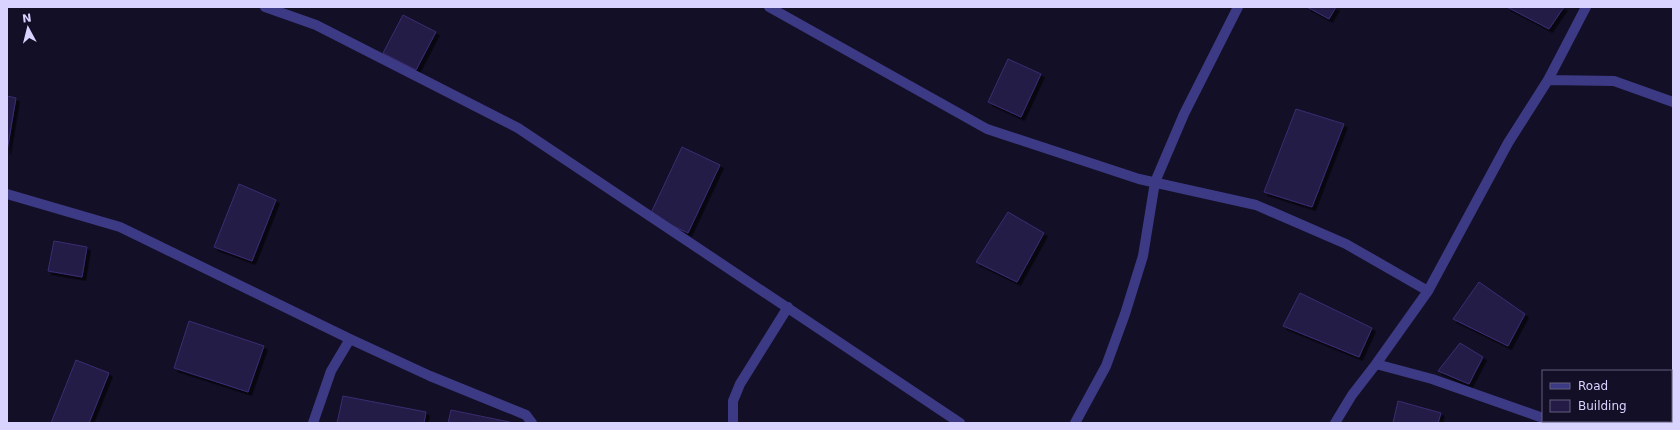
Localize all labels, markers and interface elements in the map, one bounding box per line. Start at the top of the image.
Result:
north arrow [8,8,48,48]
text: N [21,12,32,26]
legend [1542,370,1672,422]
text: Road [1578,379,1608,393]
text: Building [1578,399,1627,413]

